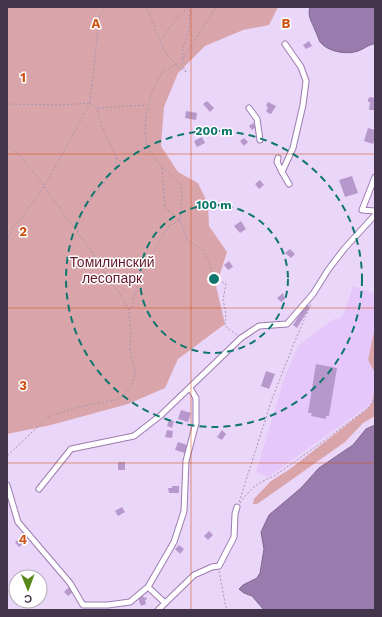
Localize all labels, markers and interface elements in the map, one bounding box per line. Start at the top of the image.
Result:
text: A [92,16,101,31]
text: B [282,16,291,31]
text: 1 [20,70,26,85]
text: 200 m [195,124,233,138]
text: 100 m [196,198,232,212]
text: 2 [19,224,27,239]
park label: Томилинский лесопарк [69,254,155,286]
centre of rings [207,272,221,286]
text: 3 [19,378,27,393]
text: 4 [19,532,28,547]
north arrow [8,569,48,609]
text: С [24,592,32,605]

